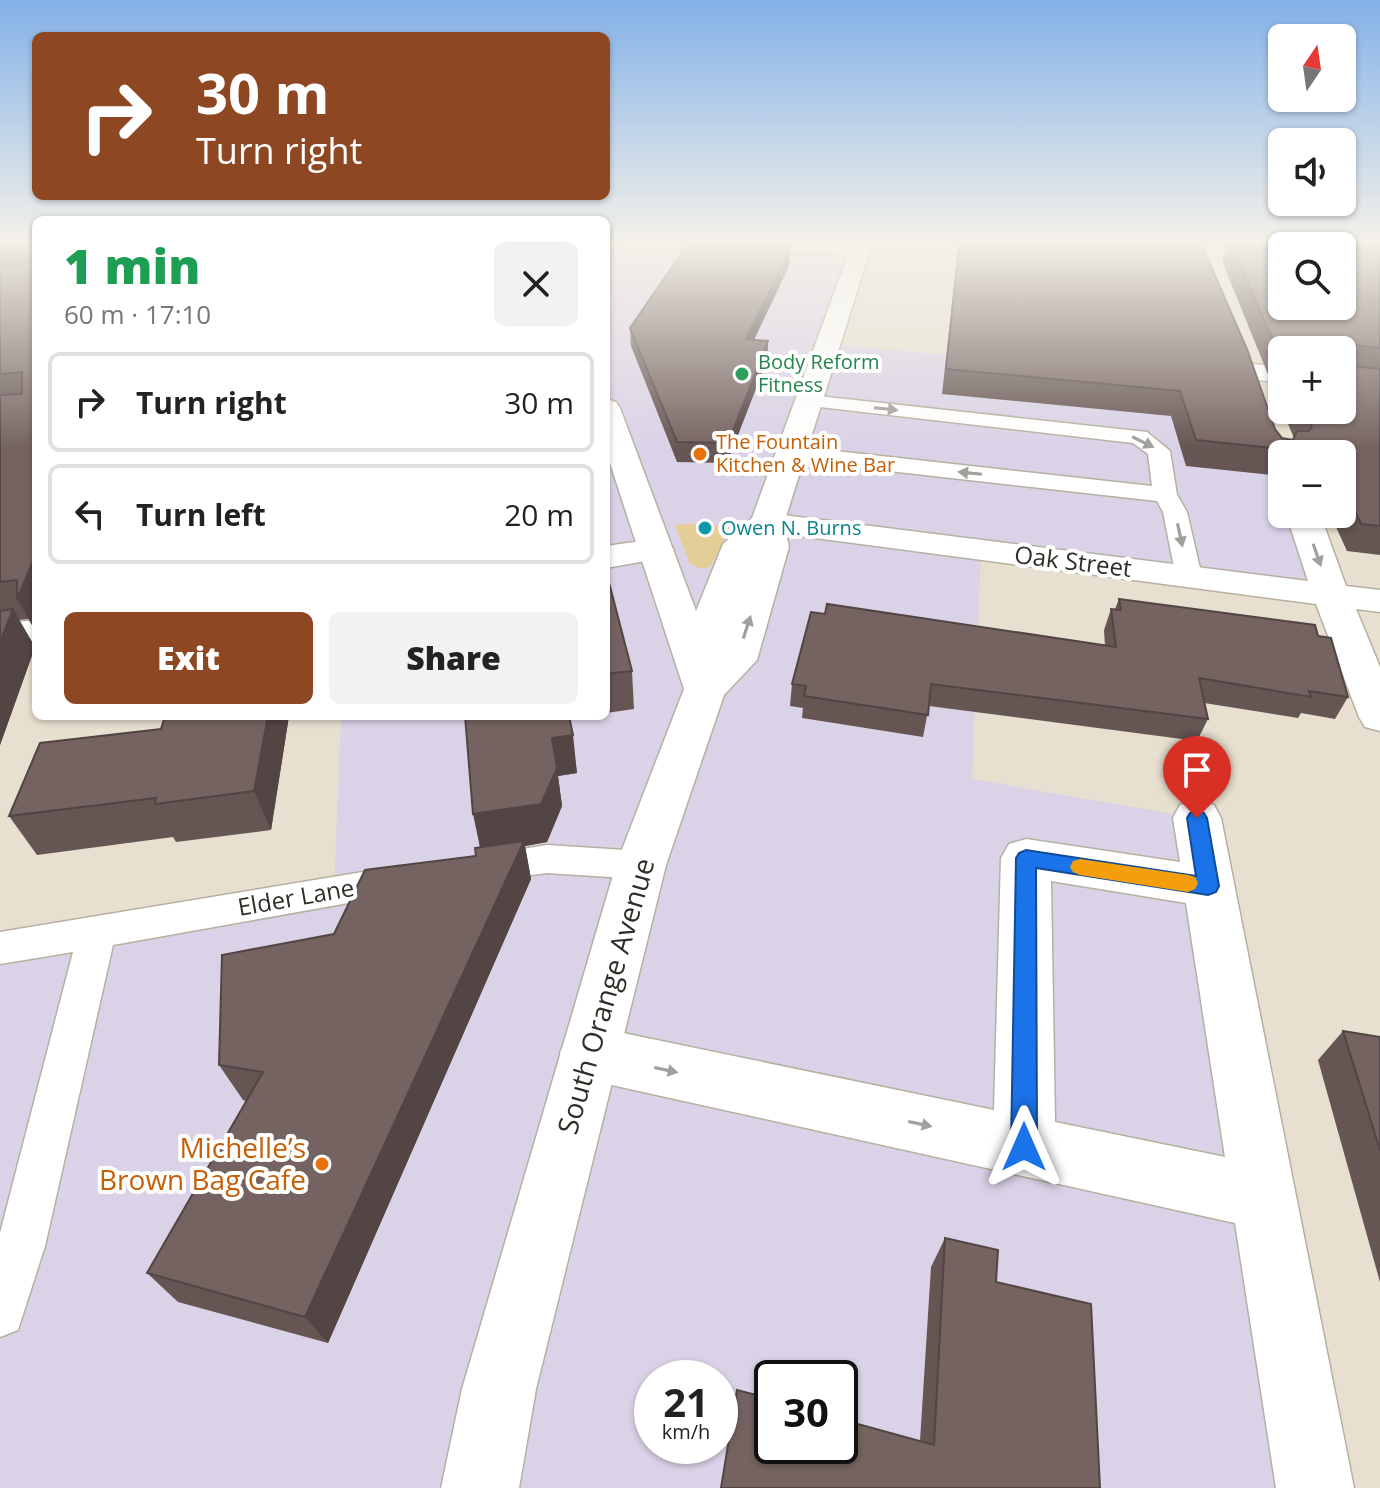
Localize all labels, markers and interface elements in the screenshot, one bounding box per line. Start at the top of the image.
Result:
north arrow [1268,24,1356,112]
map controls [1268,24,1356,528]
text: 30 m [196,54,330,130]
icon: right [64,64,168,168]
text: Turn right [196,126,362,175]
button: sound [1268,128,1356,216]
button: search [1268,232,1356,320]
text: 1 min [64,233,200,298]
button: close [494,242,578,326]
text: 60 m · 17:10 [64,296,211,332]
button: + [1268,336,1356,424]
place label: Body Reform Fitness [758,348,879,398]
marker: Body Reform Fitness [733,365,751,383]
icon: right [68,380,112,424]
text: Turn right [136,382,287,423]
text: 30 m [504,382,574,423]
one-way arrow [874,403,899,416]
place label: The Fountain Kitchen & Wine Bar [716,428,895,478]
one-way arrow [1132,435,1155,449]
button: − [1268,440,1356,528]
marker: The Fountain Kitchen & Wine Bar [691,445,709,463]
one-way arrow [957,467,982,480]
icon: left [68,492,112,536]
text: Turn left [136,494,266,535]
text: 20 m [504,494,574,535]
place label: Owen N. Burns [721,514,861,541]
marker: Owen N. Burns [696,519,714,537]
one-way arrow [1174,523,1187,548]
street label: Oak Street [1013,537,1134,584]
one-way arrow [1311,543,1324,567]
button: Exit [64,612,313,704]
button: Share [329,612,578,704]
one-way arrow [741,614,754,638]
pin [1163,736,1231,818]
icon: arrive [1175,748,1219,792]
street label: South Orange Avenue [547,853,663,1138]
street label: Elder Lane [235,870,357,923]
one-way arrow [653,1064,678,1077]
position arrow [982,1105,1066,1189]
one-way arrow [907,1119,932,1131]
place label: Michelle’s Brown Bag Cafe [99,1128,306,1198]
marker: Michelle’s Brown Bag Cafe [313,1155,331,1173]
speed limit sign: 30 [754,1360,858,1464]
text: 21 [663,1374,709,1429]
text: km/h [662,1418,710,1445]

